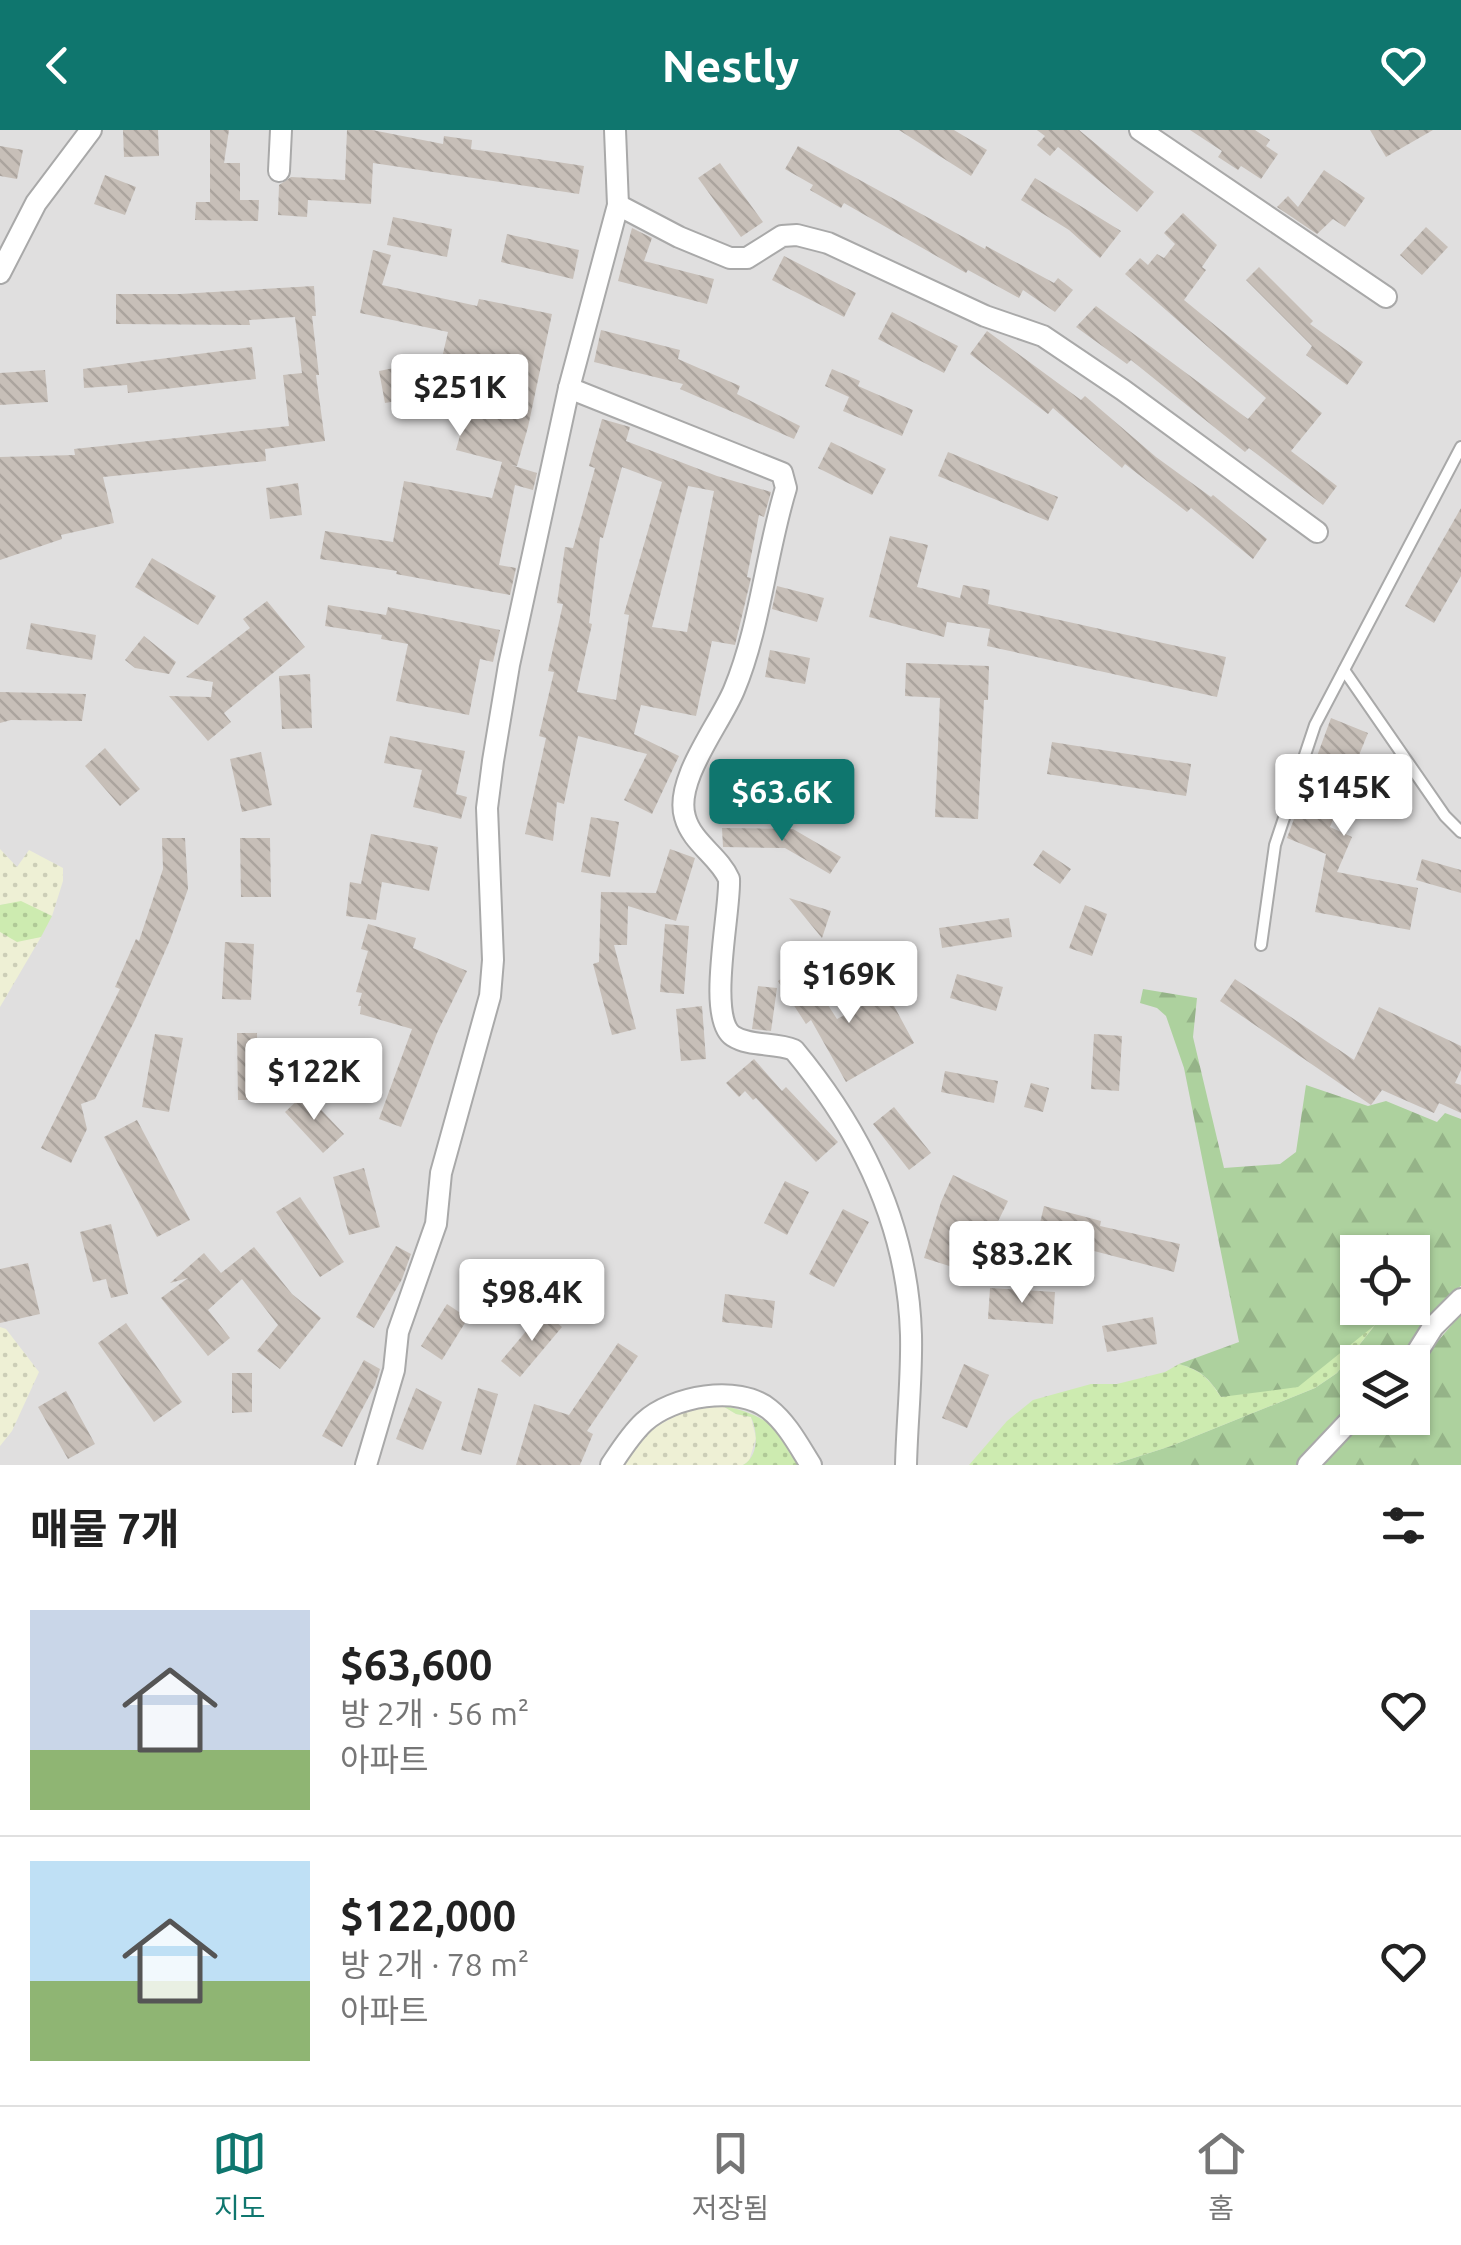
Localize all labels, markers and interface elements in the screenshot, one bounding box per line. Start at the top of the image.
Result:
icon: back [30,38,85,93]
icon: heart [1376,38,1431,93]
text: Nestly [662,40,799,91]
pin: $251K [390,354,530,439]
text: $251K [413,368,507,404]
pin: $145K [1274,754,1414,839]
pin: $63.6K [701,759,863,844]
text: $145K [1297,768,1391,804]
text: $63.6K [731,773,833,809]
pin: $169K [779,941,919,1026]
text: $169K [802,955,896,991]
pin: $122K [244,1038,384,1123]
text: $122K [267,1052,361,1088]
pin: $83.2K [941,1221,1103,1306]
text: $83.2K [971,1235,1073,1271]
map controls [1340,1235,1430,1435]
button: locate [1340,1235,1430,1325]
pin: $98.4K [451,1259,613,1344]
text: $98.4K [481,1273,583,1309]
button: layers [1340,1345,1430,1435]
icon: filters [1376,1498,1431,1553]
text: 매물 7개 [30,1505,180,1552]
text: $63,600 [340,1641,492,1688]
icon: home [110,1650,230,1770]
icon: heart [1376,1683,1431,1738]
text: 방 2개 · 56 m² [340,1695,529,1731]
text: 아파트 [340,1741,428,1777]
text: $122,000 [340,1892,516,1939]
icon: home [110,1901,230,2021]
icon: heart [1376,1934,1431,1989]
text: 방 2개 · 78 m² [340,1946,529,1982]
text: 아파트 [340,1992,428,2028]
tab: 지도 [212,2126,267,2226]
tab: 저장됨 [692,2126,769,2226]
tab: 홈 [1194,2126,1249,2226]

